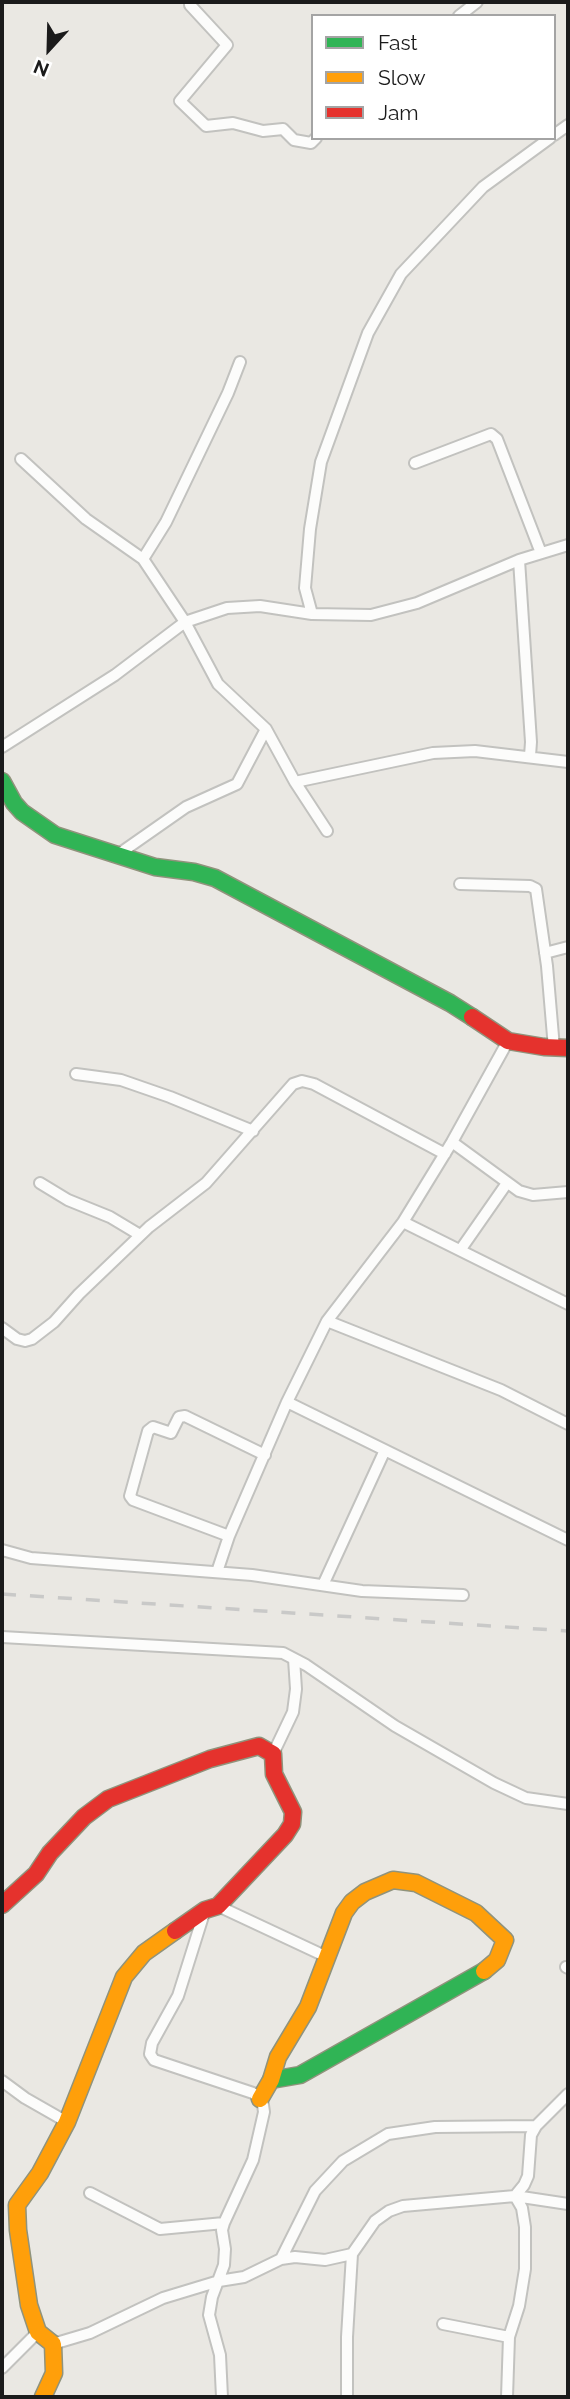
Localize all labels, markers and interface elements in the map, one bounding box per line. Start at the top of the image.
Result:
north arrow [14,14,84,84]
legend [311,14,556,140]
text: Fast [378,30,418,55]
text: N [30,56,52,81]
text: Slow [378,65,426,90]
text: Jam [378,100,419,125]

